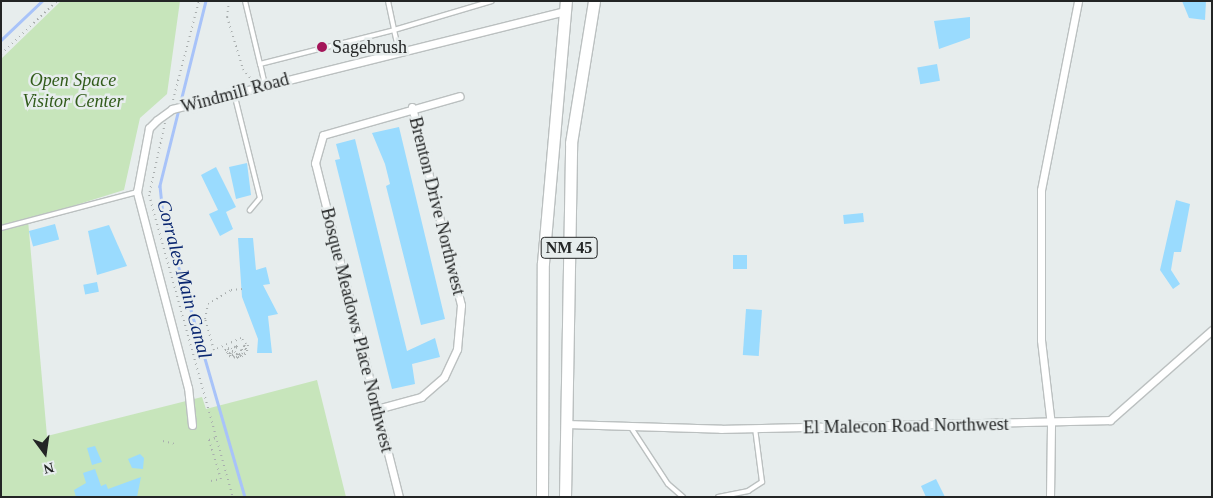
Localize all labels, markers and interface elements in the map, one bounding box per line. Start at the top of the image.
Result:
place label: Sagebrush [332,36,407,58]
marker: Sagebrush [316,41,328,53]
street label: Windmill Road [179,68,291,118]
park label: Open Space Visitor Center [22,70,124,112]
street label: Brenton Drive Northwest [404,115,470,297]
water label: Corrales Main Canal [152,197,216,361]
street label: Bosque Meadows Place Northwest [316,205,398,455]
road number: NM 45 [540,234,598,262]
street label: El Malecon Road Northwest [803,413,1009,439]
north arrow [20,428,70,478]
text: N [42,460,55,477]

